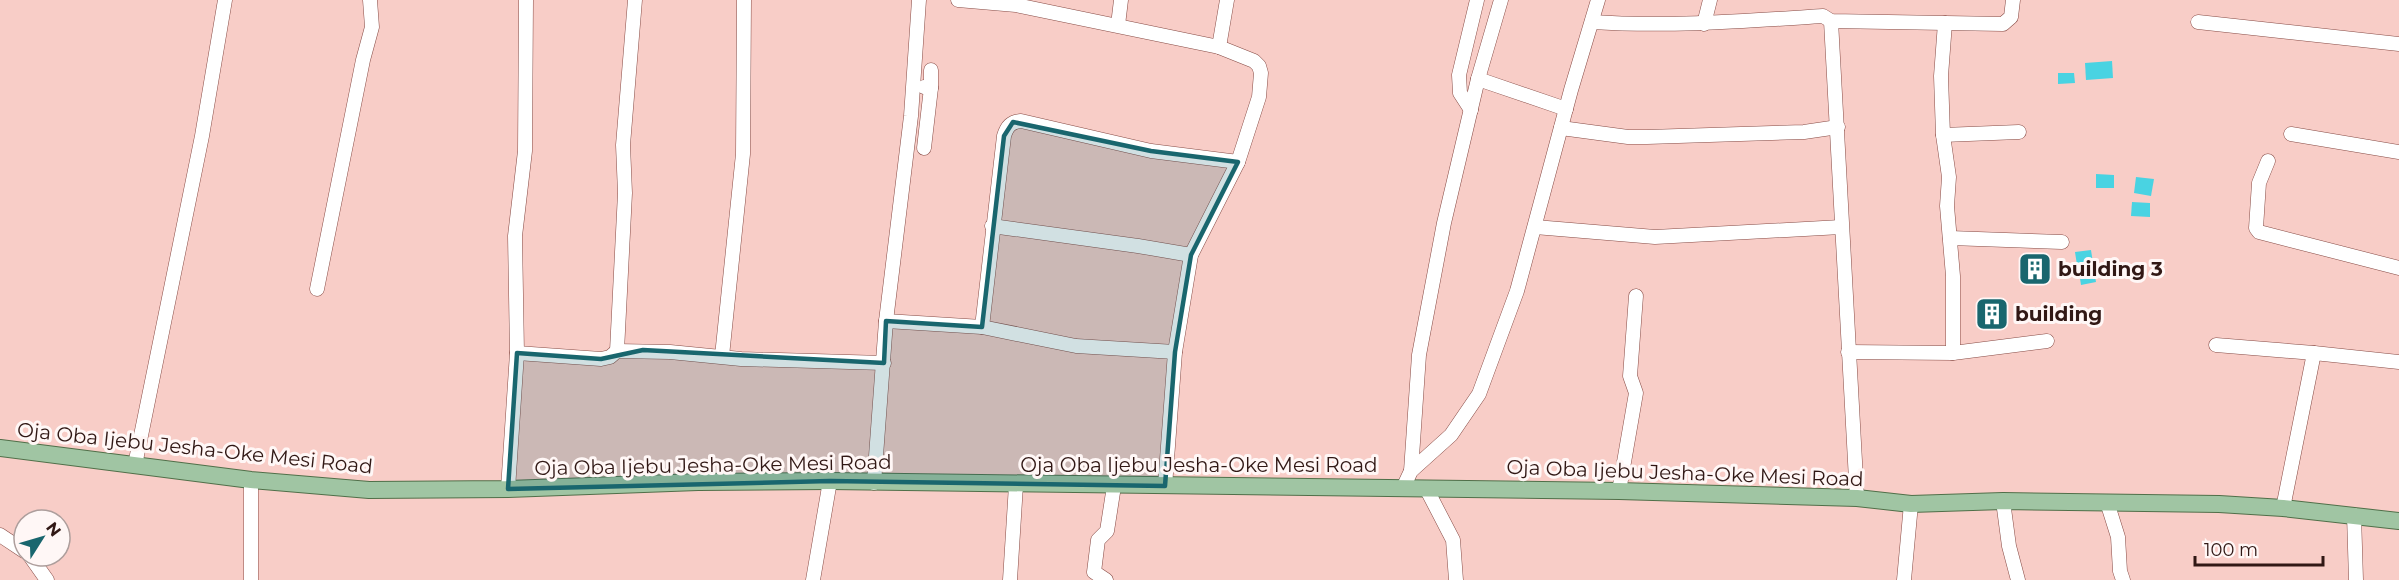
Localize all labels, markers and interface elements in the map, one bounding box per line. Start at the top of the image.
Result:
building icon: building 3 [2017,251,2053,287]
place label: building 3 [2058,257,2163,281]
building icon: building [1974,296,2010,332]
place label: building [2015,302,2102,326]
street label: Oja Oba Ijebu Jesha-Oke Mesi Road [16,417,374,479]
street label: Oja Oba Ijebu Jesha-Oke Mesi Road [534,450,892,480]
street label: Oja Oba Ijebu Jesha-Oke Mesi Road [1020,453,1378,477]
street label: Oja Oba Ijebu Jesha-Oke Mesi Road [1506,455,1864,491]
north arrow [12,508,72,568]
text: N [42,518,65,540]
scale bar [2195,529,2322,567]
text: 100 m [2204,539,2258,561]

